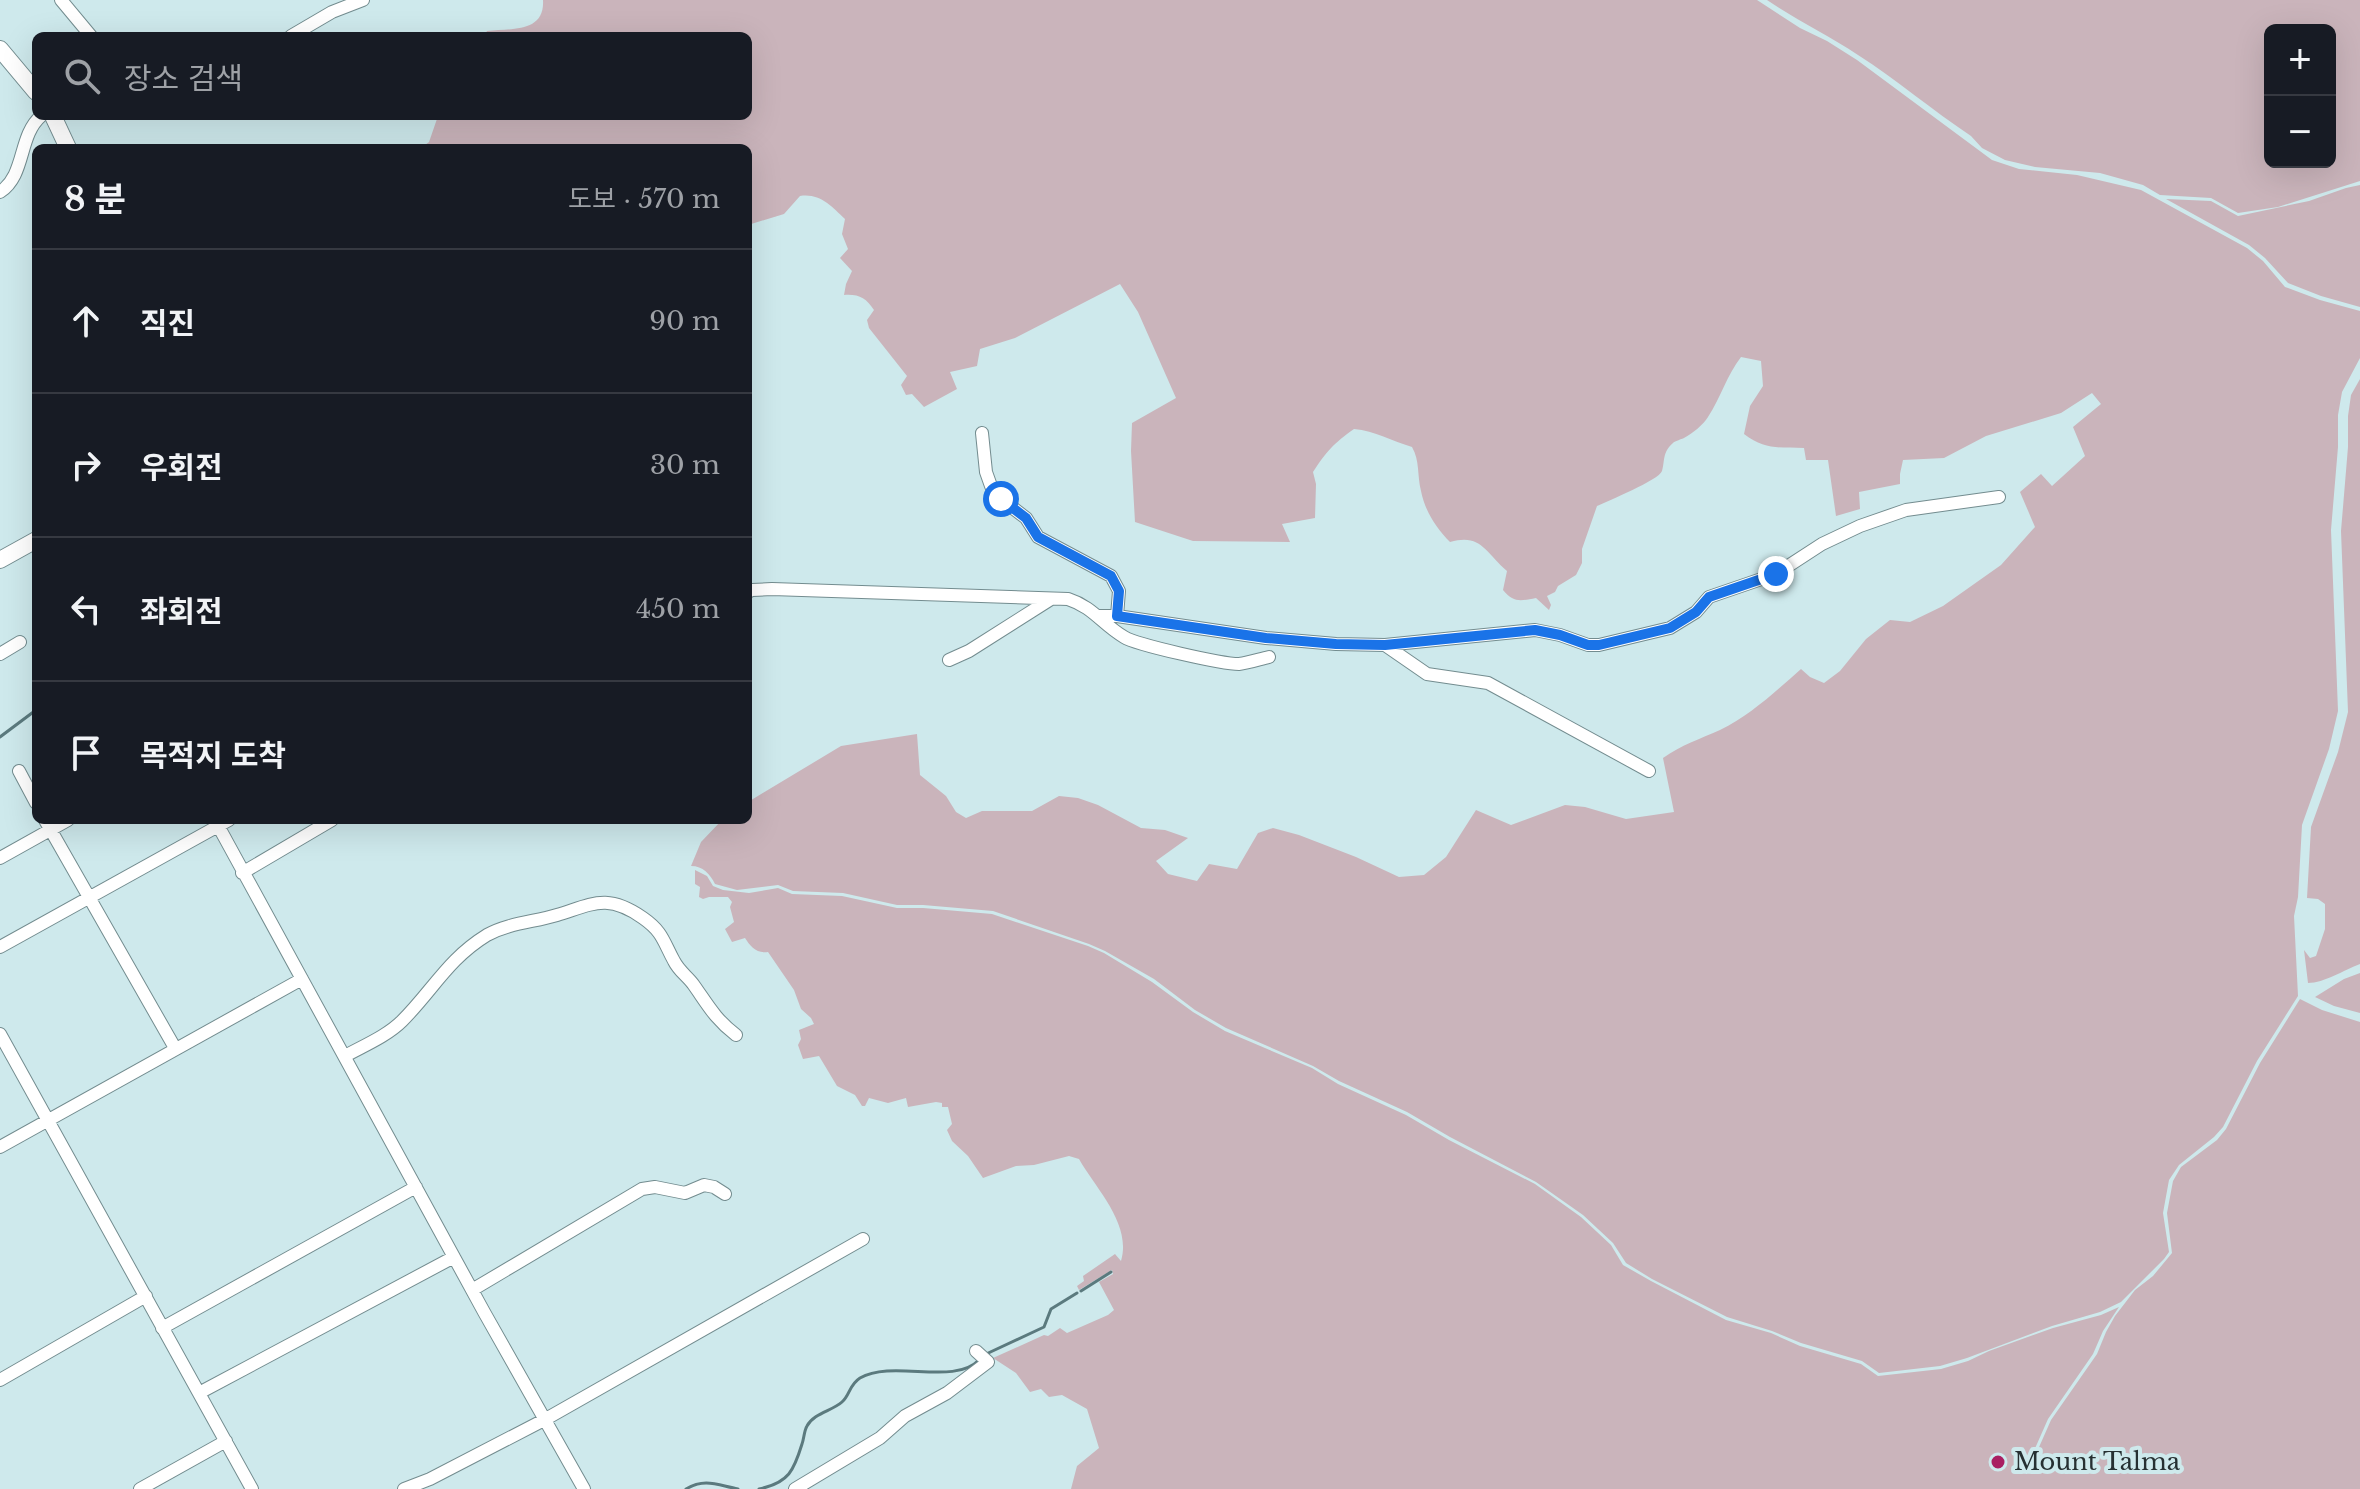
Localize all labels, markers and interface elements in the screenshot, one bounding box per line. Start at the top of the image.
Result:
map controls [2264,24,2336,168]
button: + [2264,24,2336,96]
search box [32,32,752,120]
icon: search [60,54,104,98]
text: 장소 검색 [124,60,243,97]
button: − [2264,96,2336,168]
text: 8 분 [64,178,126,220]
text: 도보 · 570 m [568,183,720,215]
icon: ahead [64,299,108,343]
text: 직진 [140,305,195,342]
text: 90 m [649,305,720,337]
icon: right [64,443,108,487]
text: 우회전 [140,449,223,486]
text: 30 m [650,449,720,481]
route start [983,481,1019,517]
route end [1758,556,1794,592]
icon: left [64,587,108,631]
text: 좌회전 [140,593,223,630]
text: 450 m [636,593,720,625]
icon: arrive [64,731,108,775]
text: 목적지 도착 [140,737,286,774]
place label: Mount Talma [2014,1447,2181,1476]
marker: Mount Talma [1989,1453,2007,1471]

